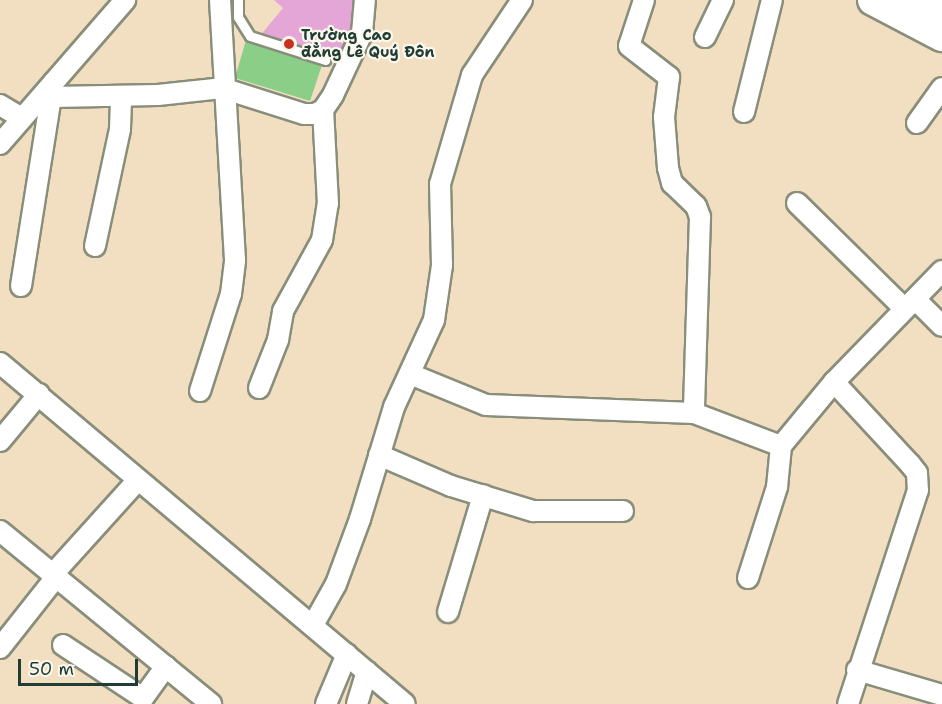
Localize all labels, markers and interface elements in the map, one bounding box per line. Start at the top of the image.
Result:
place label: Trường Cao đẳng Lê Quý Đôn [301,26,434,61]
marker: Trường Cao đẳng Lê Quý Đôn [282,37,296,51]
scale bar [21,647,141,685]
text: 50 m [29,657,74,681]

